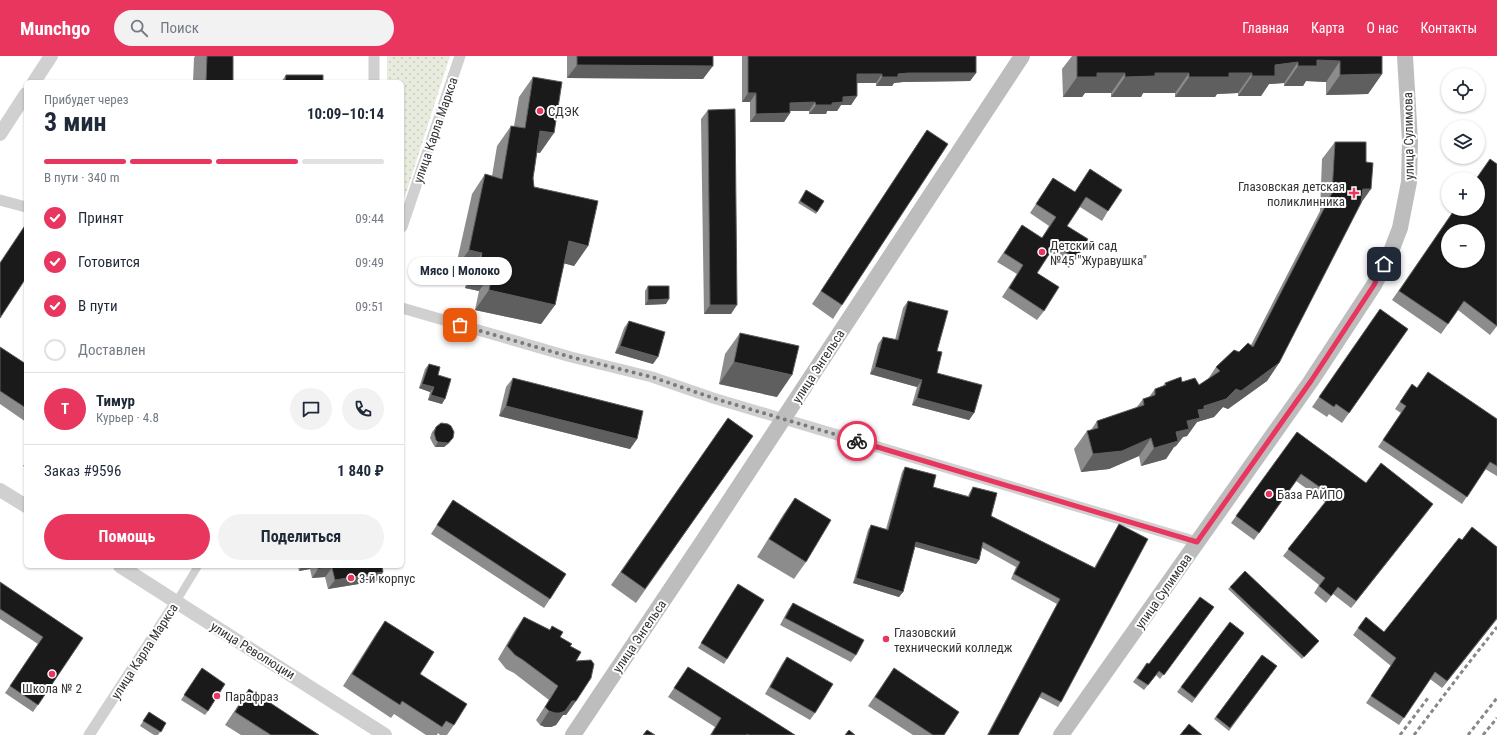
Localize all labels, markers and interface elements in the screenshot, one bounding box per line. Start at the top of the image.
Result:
search box [114,10,394,46]
text: Munchgo [20,17,90,40]
icon: search [128,17,150,39]
text: Поиск [160,19,199,37]
text: Главная [1242,20,1289,36]
text: Карта [1311,20,1344,36]
text: О нас [1366,20,1398,36]
text: Контакты [1420,20,1477,36]
map controls [1441,68,1485,268]
button: locate [1441,68,1485,112]
street label: улица Карла Маркса [410,75,461,185]
text: Прибудет через [44,92,129,107]
street label: улица Сулимова [1400,92,1417,180]
place label: СДЭК [548,104,580,119]
text: 10:09–10:14 [307,105,384,123]
marker: СДЭК [535,106,545,116]
text: 3 мин [44,107,106,137]
button: layers [1441,120,1485,164]
text: В пути · 340 m [44,170,119,185]
button: + [1441,172,1485,216]
place label: Глазовская детская поликлинника [1238,179,1345,209]
marker: Глазовская детская поликлинника [1348,187,1360,199]
icon: check [44,207,66,229]
text: Принят [78,209,124,227]
text: 09:44 [355,211,384,226]
button: − [1441,224,1485,268]
place label: Детский сад №45 "Журавушка" [1050,238,1147,268]
marker: Детский сад №45 "Журавушка" [1037,247,1047,257]
pin [1367,247,1401,281]
icon: check [44,251,66,273]
text: Готовится [78,253,140,271]
icon: home [1373,253,1395,275]
text: 09:49 [355,255,384,270]
callout: Мясо | Молоко [408,257,512,285]
text: Мясо | Молоко [420,263,500,278]
icon: check [44,295,66,317]
text: В пути [78,297,118,315]
text: 09:51 [355,299,384,314]
pin [443,308,477,342]
icon: bag [449,314,471,336]
street label: улица Энгельса [789,327,848,406]
text: Доставлен [78,341,146,359]
button: chat [290,388,332,430]
button: phone [342,388,384,430]
text: Тимур [96,392,135,410]
text: Т [61,400,69,418]
text: Курьер · 4.8 [96,410,159,425]
courier [837,421,877,461]
icon: bike [846,430,868,452]
text: Заказ #9596 [44,462,121,480]
text: 1 840 ₽ [337,462,384,480]
place label: База РАЙПО [1277,487,1343,502]
marker: База РАЙПО [1264,489,1274,499]
button: Помощь [44,514,210,560]
button: Поделиться [218,514,384,560]
street label: улица Сулимова [1132,551,1195,632]
place label: 3-й корпус [359,571,415,586]
marker: 3-й корпус [346,573,356,583]
street label: улица Энгельса [610,597,669,676]
street label: улица Карла Маркса [108,601,181,702]
street label: улица Революции [208,618,298,682]
place label: Глазовский технический колледж [894,625,1013,655]
marker: Глазовский технический колледж [881,634,891,644]
marker: Школа № 2 [47,669,57,679]
place label: Школа № 2 [22,681,82,696]
place label: Парафраз [225,689,279,704]
marker: Парафраз [212,691,222,701]

